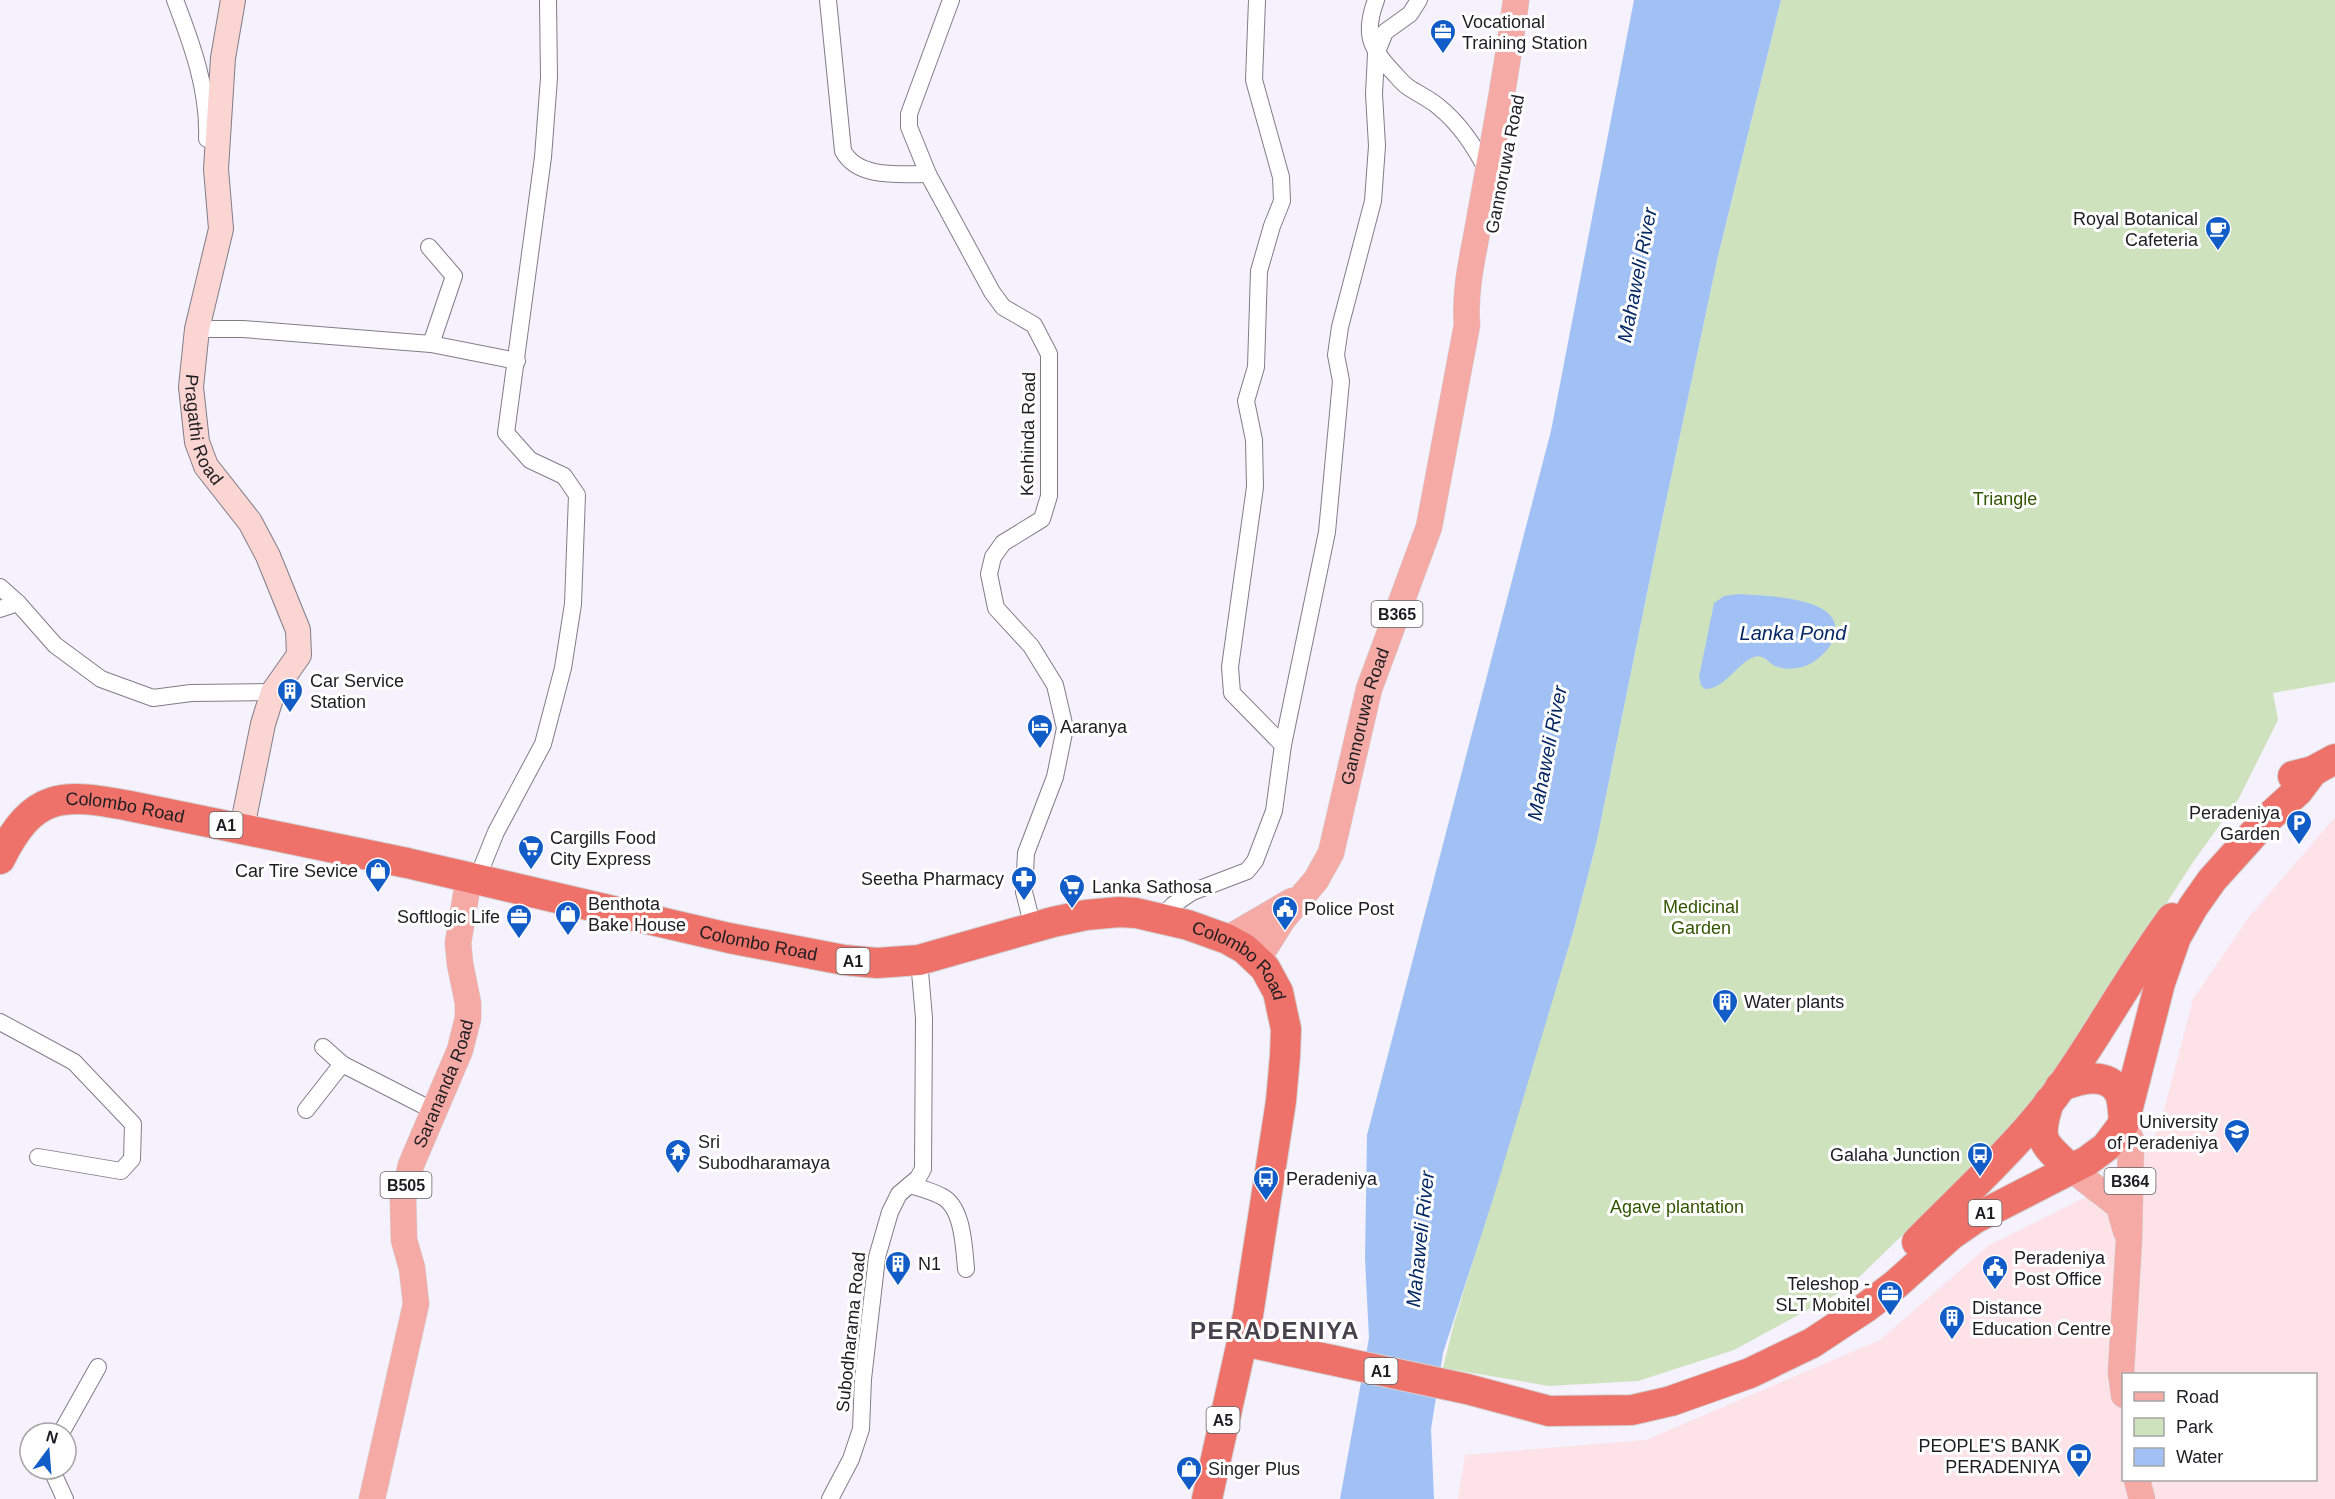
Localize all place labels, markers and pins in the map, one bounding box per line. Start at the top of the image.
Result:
place label: Vocational Training Station [1462,12,1587,53]
office icon: Vocational Training Station [1428,17,1458,55]
place label: Royal Botanical Cafeteria [2073,209,2199,250]
cafe icon: Royal Botanical Cafeteria [2203,214,2233,252]
place label: Car Service Station [310,671,404,712]
building icon: Car Service Station [275,676,305,714]
hotel icon: Aaranya [1025,712,1055,750]
place label: Aaranya [1060,717,1128,737]
place label: Peradeniya Garden [2189,803,2281,844]
parking icon: Peradeniya Garden [2284,808,2314,846]
place label: Cargills Food City Express [550,828,656,869]
supermarket icon: Cargills Food City Express [516,833,546,871]
shop icon: Car Tire Sevice [363,856,393,894]
place label: Car Tire Sevice [235,861,358,881]
pharmacy icon: Seetha Pharmacy [1009,864,1039,902]
place label: Seetha Pharmacy [861,869,1004,889]
supermarket icon: Lanka Sathosa [1057,872,1087,910]
place label: Lanka Sathosa [1092,877,1213,897]
place label: Benthota Bake House [588,894,686,935]
public building icon: Police Post [1270,894,1300,932]
shop icon: Benthota Bake House [553,899,583,937]
place label: Police Post [1304,899,1394,919]
office icon: Softlogic Life [504,902,534,940]
place label: Softlogic Life [397,907,500,927]
building icon: Water plants [1710,987,1740,1025]
place label: Water plants [1744,992,1844,1012]
place label: University of Peradeniya [2107,1112,2219,1153]
school or university icon: University of Peradeniya [2222,1117,2252,1155]
place label: Sri Subodharamaya [698,1132,831,1173]
temple icon: Sri Subodharamaya [663,1137,693,1175]
bus stop icon: Galaha Junction [1965,1140,1995,1178]
place label: Galaha Junction [1830,1145,1960,1165]
bus stop icon: Peradeniya [1251,1164,1281,1202]
place label: Peradeniya [1286,1169,1378,1189]
place label: Peradeniya Post Office [2014,1248,2106,1289]
building icon: N1 [883,1249,913,1287]
public building icon: Peradeniya Post Office [1980,1253,2010,1291]
place label: N1 [918,1254,941,1274]
place label: Teleshop - SLT Mobitel [1776,1274,1870,1315]
office icon: Teleshop - SLT Mobitel [1875,1279,1905,1317]
place label: Distance Education Centre [1972,1298,2111,1339]
building icon: Distance Education Centre [1937,1303,1967,1341]
place label: PEOPLE'S BANK PERADENIYA [1919,1436,2060,1477]
bank icon: PEOPLE'S BANK PERADENIYA [2064,1441,2094,1479]
shop icon: Singer Plus [1174,1454,1204,1492]
place label: Singer Plus [1208,1459,1300,1479]

